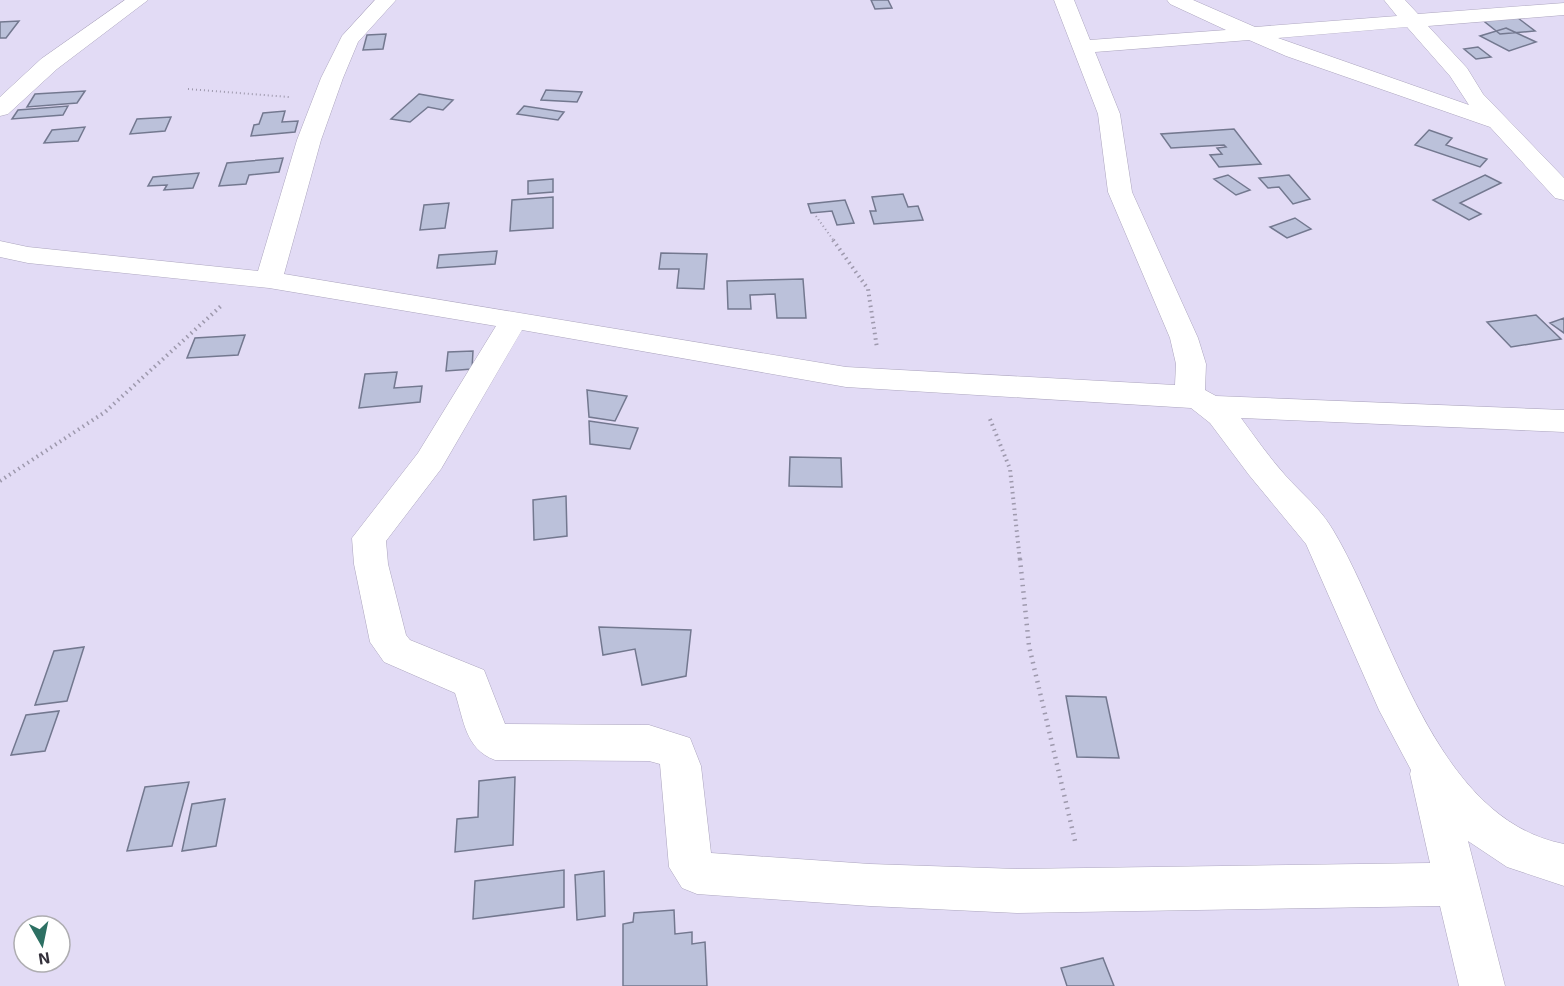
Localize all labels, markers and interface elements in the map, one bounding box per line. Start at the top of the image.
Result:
north arrow [12,914,72,974]
text: N [37,949,52,970]

